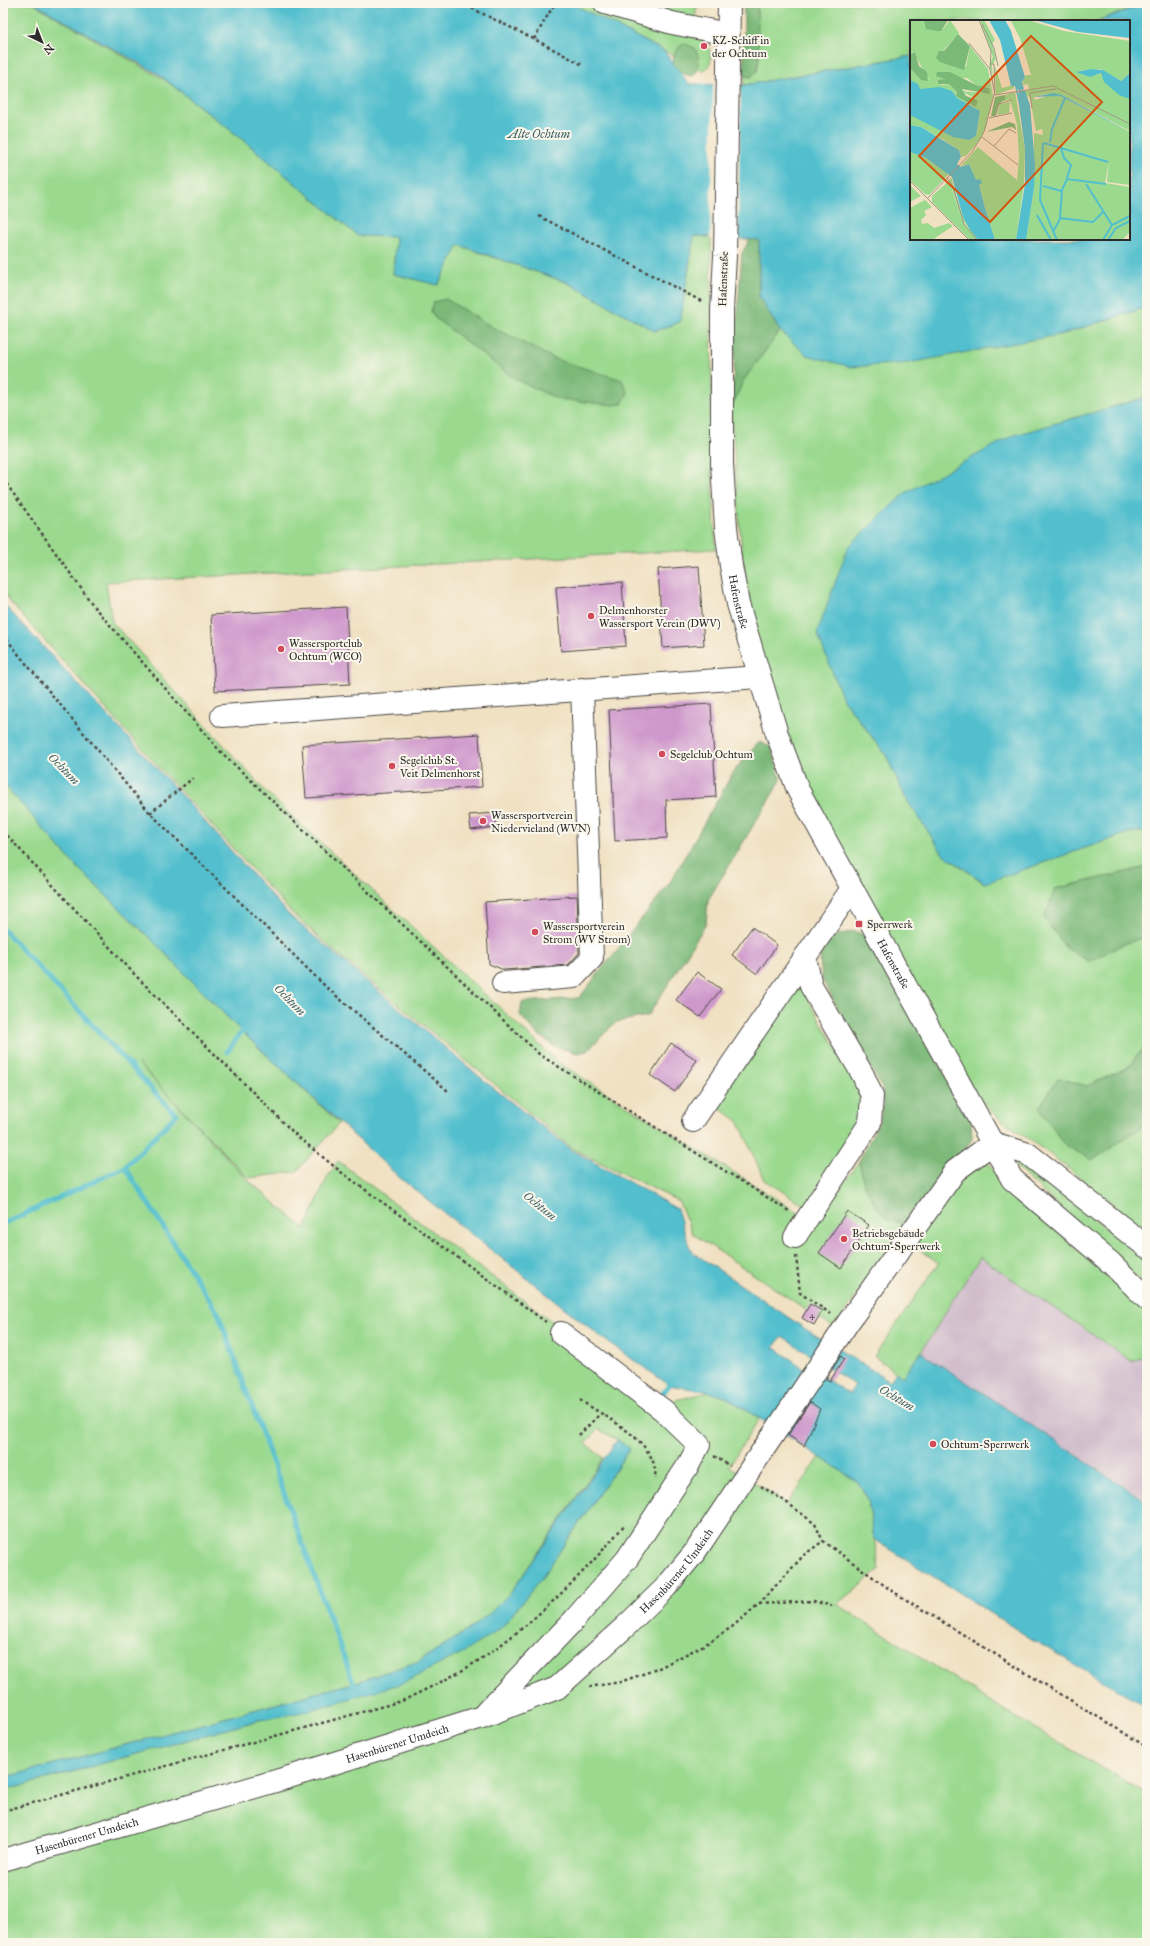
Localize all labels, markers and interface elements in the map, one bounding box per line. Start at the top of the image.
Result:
inset map [910,20,1130,240]
north arrow [22,22,62,62]
place label: KZ-Schiff in der Ochtum [712,34,769,60]
text: N [40,41,56,57]
marker: KZ-Schiff in der Ochtum [699,41,709,51]
water label: Alte Ochtum [506,127,571,141]
street label: Hafenstraße [716,251,731,307]
street label: Hafenstraße [726,574,751,631]
place label: Delmenhorster Wassersport Verein (DWV) [599,604,721,630]
marker: Delmenhorster Wassersport Verein (DWV) [586,611,596,621]
place label: Wassersportclub Ochtum (WCO) [289,637,362,663]
marker: Wassersportclub Ochtum (WCO) [276,644,286,654]
place label: Segelclub Ochtum [670,748,754,761]
marker: Segelclub Ochtum [657,749,667,759]
water label: Ochtum [46,750,83,788]
place label: Segelclub St. Veit Delmenhorst [399,754,480,780]
marker: Segelclub St. Veit Delmenhorst [387,761,397,771]
place label: Wassersportverein Niedervieland (WVN) [491,809,590,835]
marker: Wassersportverein Niedervieland (WVN) [478,816,488,826]
place label: Sperrwerk [867,918,913,931]
marker: Sperrwerk [854,919,864,929]
place label: Wassersportverein Strom (WV Strom) [543,920,630,946]
marker: Wassersportverein Strom (WV Strom) [530,927,540,937]
street label: Hafenstraße [874,937,912,992]
water label: Ochtum [272,981,309,1019]
water label: Ochtum [521,1189,560,1224]
place label: Betriebsgebäude Ochtum-Sperrwerk [852,1227,941,1253]
marker: Betriebsgebäude Ochtum-Sperrwerk [839,1234,849,1244]
house number: 4 [809,1309,815,1320]
water label: Ochtum [877,1382,917,1414]
place label: Ochtum-Sperrwerk [941,1438,1030,1451]
marker: Ochtum-Sperrwerk [928,1439,938,1449]
street label: Hasenbürener Umdeich [637,1526,716,1616]
street label: Hasenbürener Umdeich [344,1722,450,1766]
street label: Hasenbürener Umdeich [33,1815,140,1857]

